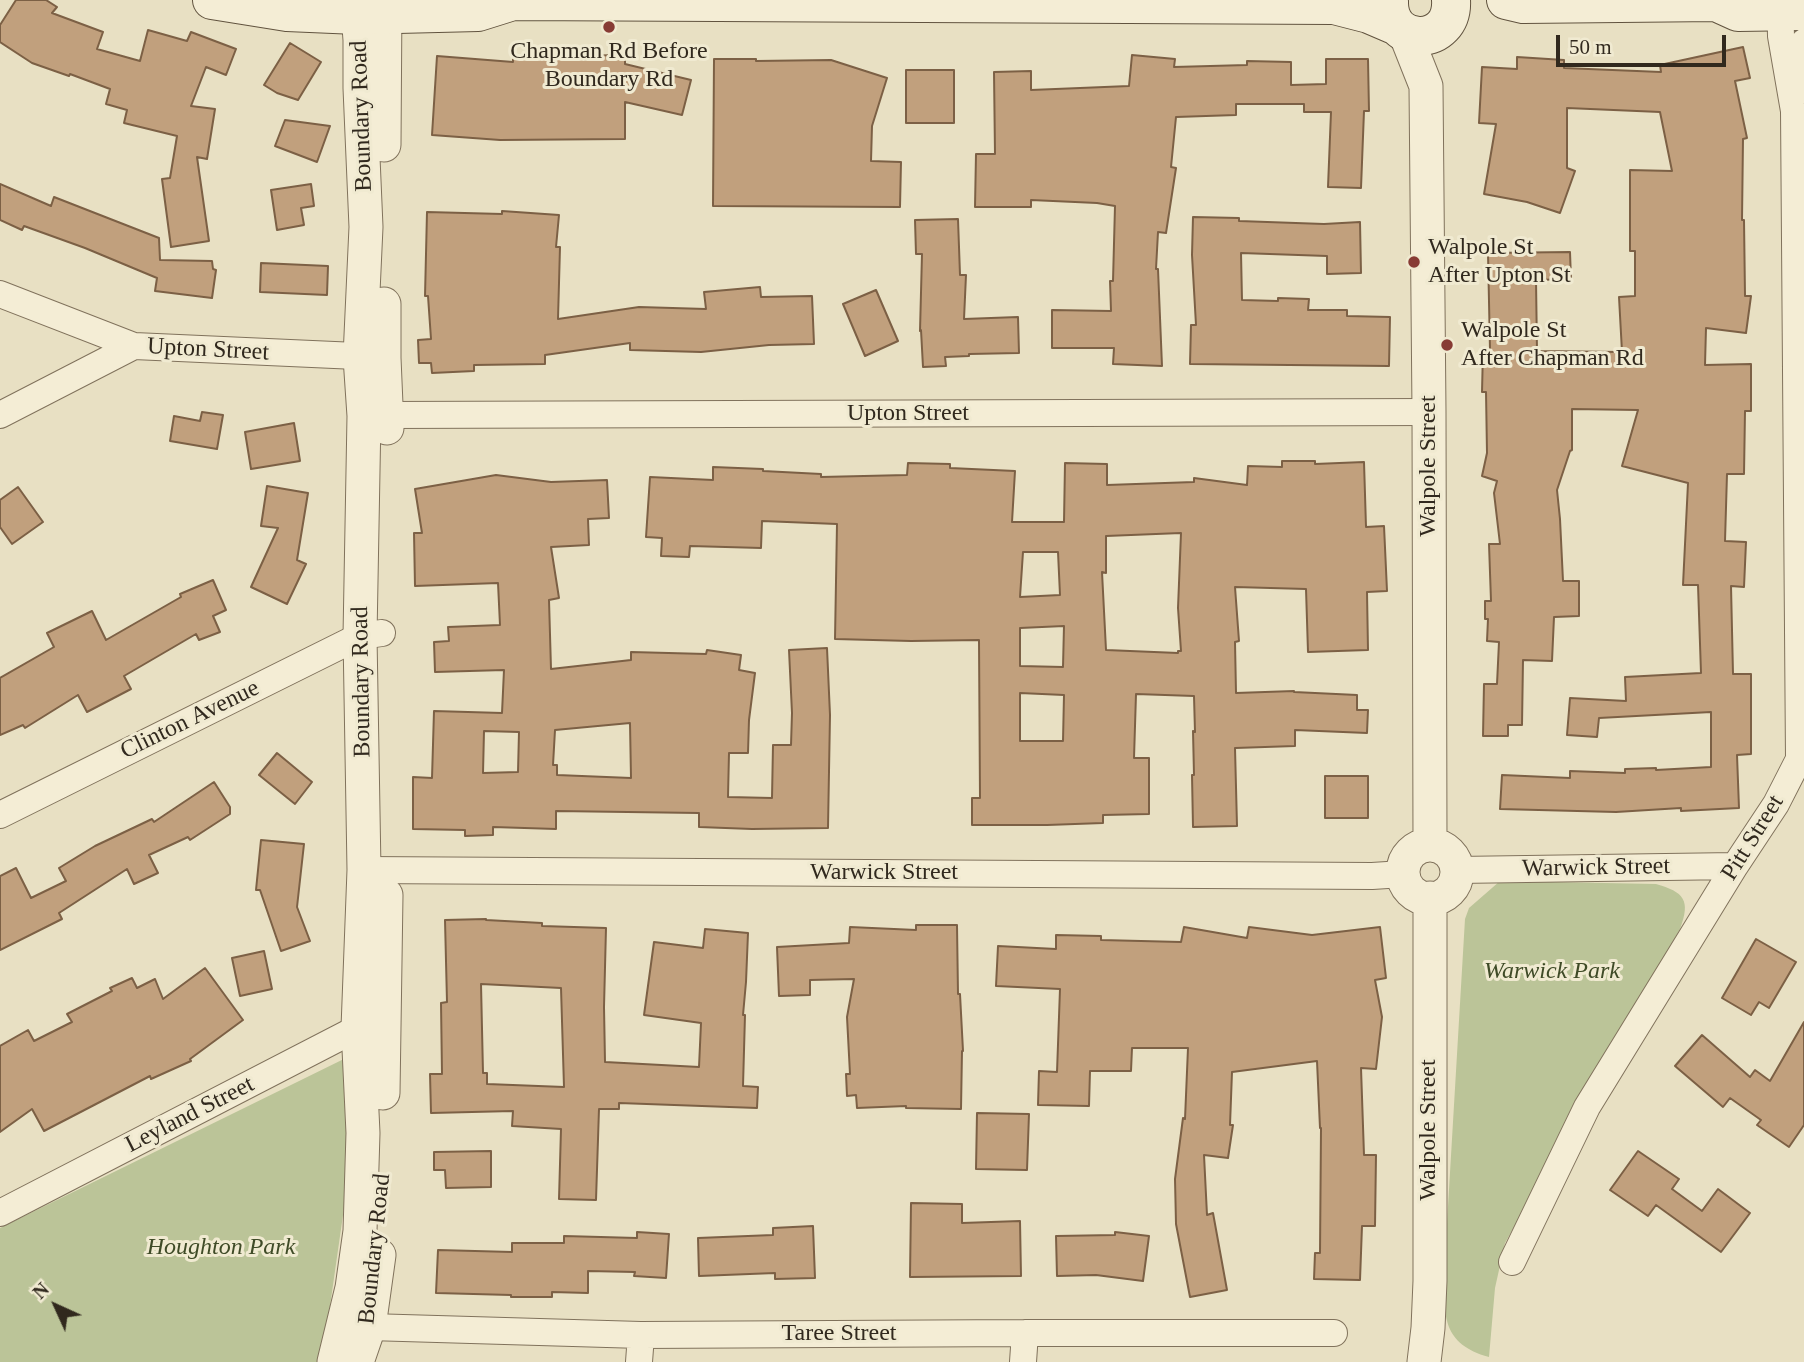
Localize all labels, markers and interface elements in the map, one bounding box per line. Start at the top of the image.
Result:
marker: Chapman Rd Before Boundary Rd [601,19,617,35]
scale bar [1559,21,1729,65]
text: 50 m [1569,35,1612,59]
place label: Chapman Rd Before Boundary Rd [510,38,708,94]
street label: Boundary Road [345,40,379,192]
place label: Walpole St After Upton St [1428,234,1571,290]
marker: Walpole St After Upton St [1406,254,1422,270]
place label: Walpole St After Chapman Rd [1461,317,1644,373]
street label: Upton Street [146,332,270,368]
marker: Walpole St After Chapman Rd [1439,337,1455,353]
street label: Walpole Street [1415,395,1443,537]
street label: Upton Street [847,400,969,428]
street label: Boundary Road [346,606,378,758]
street label: Clinton Avenue [116,674,264,766]
street label: Pitt Street [1716,790,1790,886]
street label: Warwick Street [1522,852,1670,884]
street label: Warwick Street [810,859,958,887]
park label: Warwick Park [1484,958,1620,986]
street label: Walpole Street [1415,1059,1443,1201]
street label: Leyland Street [121,1070,259,1160]
street label: Boundary Road [353,1172,397,1326]
park label: Houghton Park [147,1234,295,1262]
north arrow [21,1271,91,1341]
text: N [29,1279,53,1303]
street label: Taree Street [782,1320,896,1348]

